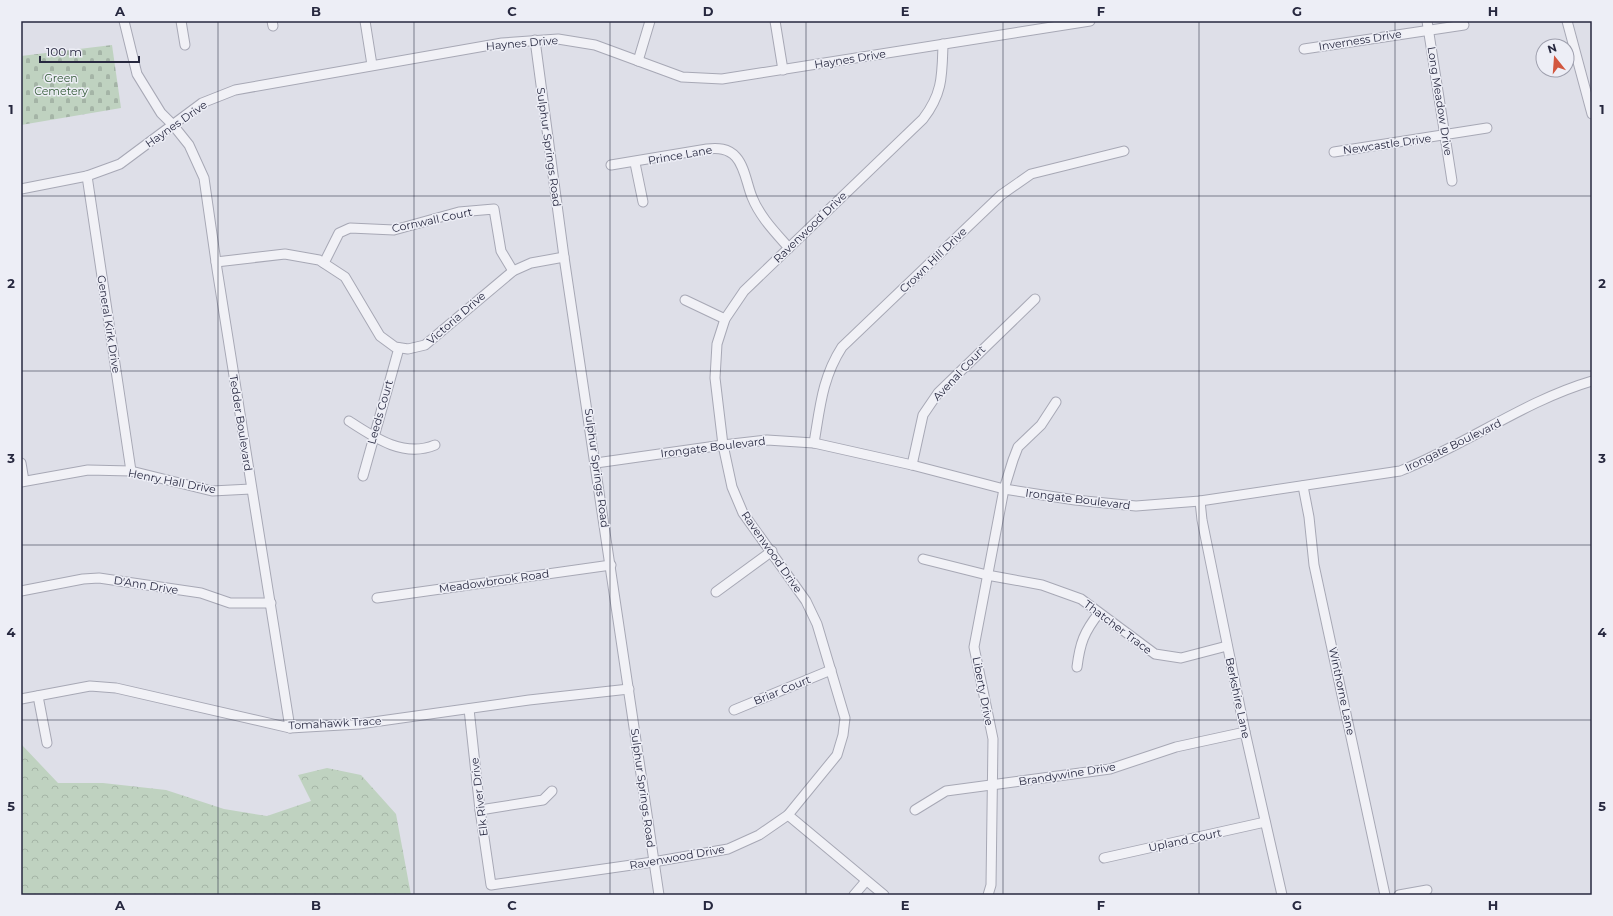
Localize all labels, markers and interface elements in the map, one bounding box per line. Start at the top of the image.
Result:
text: A [114,3,126,19]
text: B [311,3,321,19]
text: C [507,3,517,19]
text: D [703,3,714,19]
text: E [901,3,910,19]
text: F [1097,3,1105,19]
text: G [1292,3,1302,19]
text: H [1488,3,1498,19]
street label: Inverness Drive [1317,26,1403,53]
street label: Haynes Drive [485,33,559,53]
scale bar [40,38,139,64]
north arrow [1535,38,1575,78]
text: N [1546,40,1558,56]
text: 100 m [46,44,82,59]
street label: Long Meadow Drive [1424,45,1456,157]
street label: Haynes Drive [813,46,887,72]
park label: Green Cemetery [34,71,88,98]
street label: Sulphur Springs Road [534,87,564,207]
street label: Haynes Drive [142,97,210,150]
text: 1 [8,101,14,117]
text: 1 [1599,101,1605,117]
street label: Newcastle Drive [1342,131,1432,157]
street label: Prince Lane [647,142,714,168]
street label: Ravenwood Drive [770,188,850,266]
street label: Cornwall Court [391,205,474,235]
street label: Crown Hill Drive [896,224,970,296]
street label: General Kirk Drive [94,274,124,374]
text: 2 [7,275,15,291]
text: 2 [1598,275,1606,291]
street label: Victoria Drive [424,288,489,347]
street label: Avenal Court [930,342,989,404]
street label: Tedder Boulevard [226,374,256,472]
street label: Leeds Court [364,378,396,446]
street label: Sulphur Springs Road [582,408,612,528]
street label: Irongate Boulevard [1402,416,1504,474]
street label: Irongate Boulevard [660,434,766,460]
text: 3 [6,450,15,466]
text: 3 [1597,450,1606,466]
street label: Henry Hall Drive [127,466,217,496]
street label: Irongate Boulevard [1025,486,1131,512]
street label: Ravenwood Drive [739,508,806,596]
street label: Meadowbrook Road [438,566,550,596]
street label: D'Ann Drive [113,573,180,597]
street label: Thatcher Trace [1081,597,1155,657]
text: 4 [7,624,16,640]
text: 4 [1598,624,1607,640]
street label: Winthorne Lane [1326,646,1358,737]
street label: Liberty Drive [969,655,997,727]
street label: Berkshire Lane [1223,656,1253,740]
street label: Briar Court [751,672,813,708]
street label: Tomahawk Trace [288,714,382,732]
street label: Sulphur Springs Road [628,728,658,848]
street label: Elk River Drive [467,756,491,837]
street label: Brandywine Drive [1018,759,1117,789]
text: 5 [7,798,15,814]
text: 5 [1598,798,1606,814]
street label: Upland Court [1147,825,1223,855]
street label: Ravenwood Drive [628,842,726,872]
text: A [114,897,126,913]
text: B [311,897,321,913]
text: C [507,897,517,913]
text: D [703,897,714,913]
text: E [901,897,910,913]
text: F [1097,897,1105,913]
text: G [1292,897,1302,913]
text: H [1488,897,1498,913]

